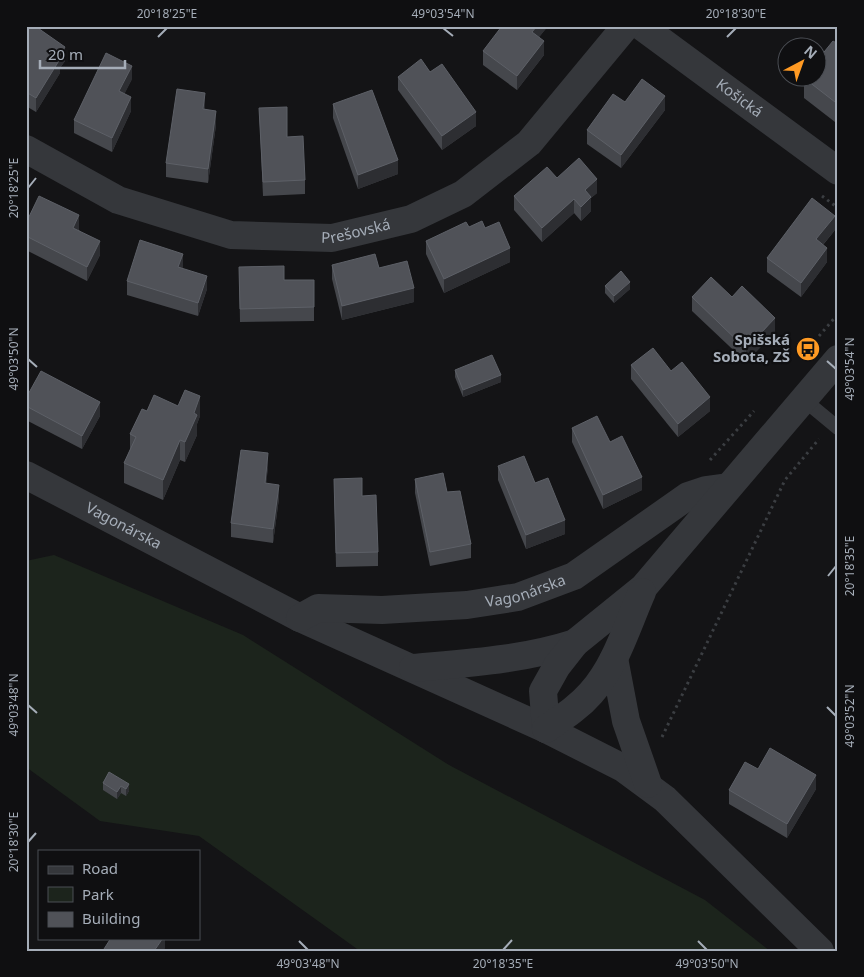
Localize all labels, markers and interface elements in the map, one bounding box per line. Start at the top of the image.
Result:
text: 20°18'25"E [137,5,197,22]
text: 49°03'54"N [411,5,475,22]
text: 20°18'30"E [706,5,766,22]
scale bar [40,38,125,70]
north arrow [776,38,826,88]
text: N [800,41,821,63]
text: 20 m [48,44,83,64]
street label: Košická [713,74,767,121]
text: 20°18'25"E [5,158,22,218]
street label: Prešovská [321,213,392,247]
text: 49°03'50"N [5,327,22,391]
place label: Spišská Sobota, ZŠ [713,329,790,366]
bus stop icon: Spišská Sobota, ZŠ [795,336,821,362]
text: 49°03'54"N [841,337,858,401]
street label: Vagonárska [83,497,165,553]
text: 20°18'35"E [841,536,858,596]
street label: Vagonárska [484,569,568,611]
text: 49°03'48"N [5,673,22,737]
text: 49°03'52"N [841,684,858,748]
text: 20°18'30"E [5,812,22,872]
legend [38,850,200,940]
text: Road [82,858,118,878]
text: Park [82,884,114,904]
text: Building [82,908,140,928]
text: 49°03'48"N [276,955,340,972]
text: 20°18'35"E [473,955,533,972]
text: 49°03'50"N [675,955,739,972]

